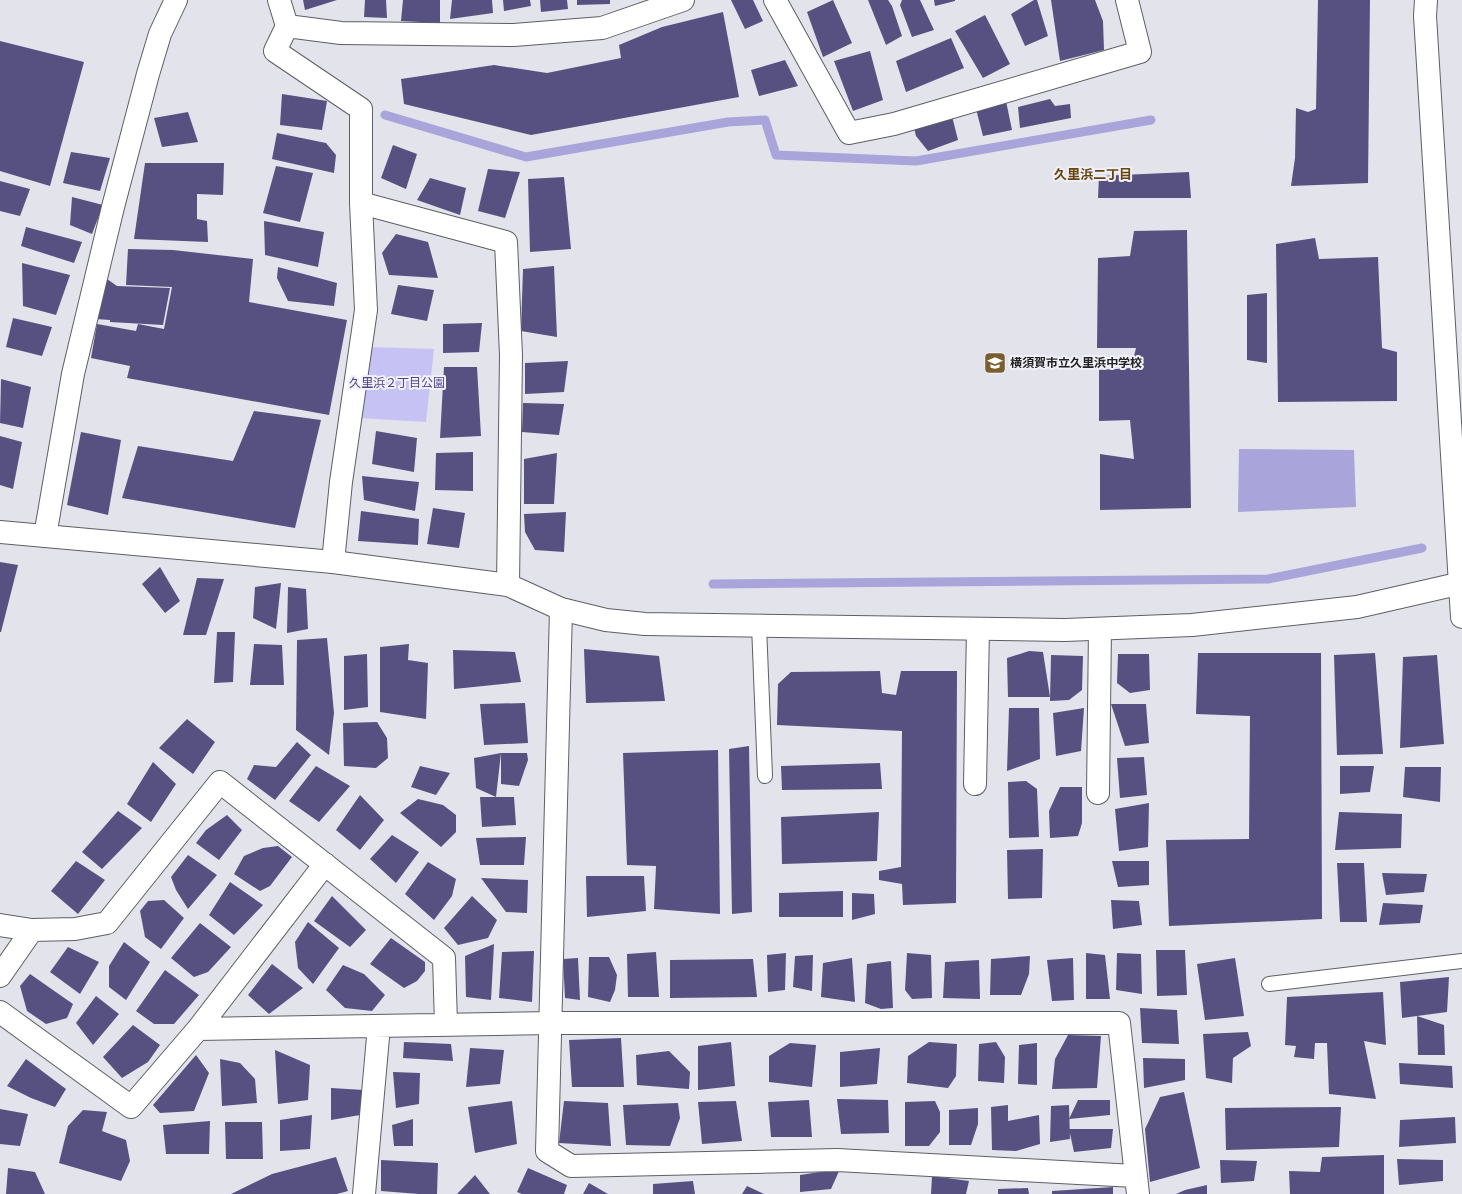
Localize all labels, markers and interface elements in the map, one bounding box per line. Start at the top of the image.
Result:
district label: 久里浜二丁目 [1054,166,1132,182]
school or university icon: 横須賀市立久里浜中学校 [982,350,1008,376]
place label: 横須賀市立久里浜中学校 [1010,355,1142,370]
park label: 久里浜２丁目公園 [349,375,445,390]

